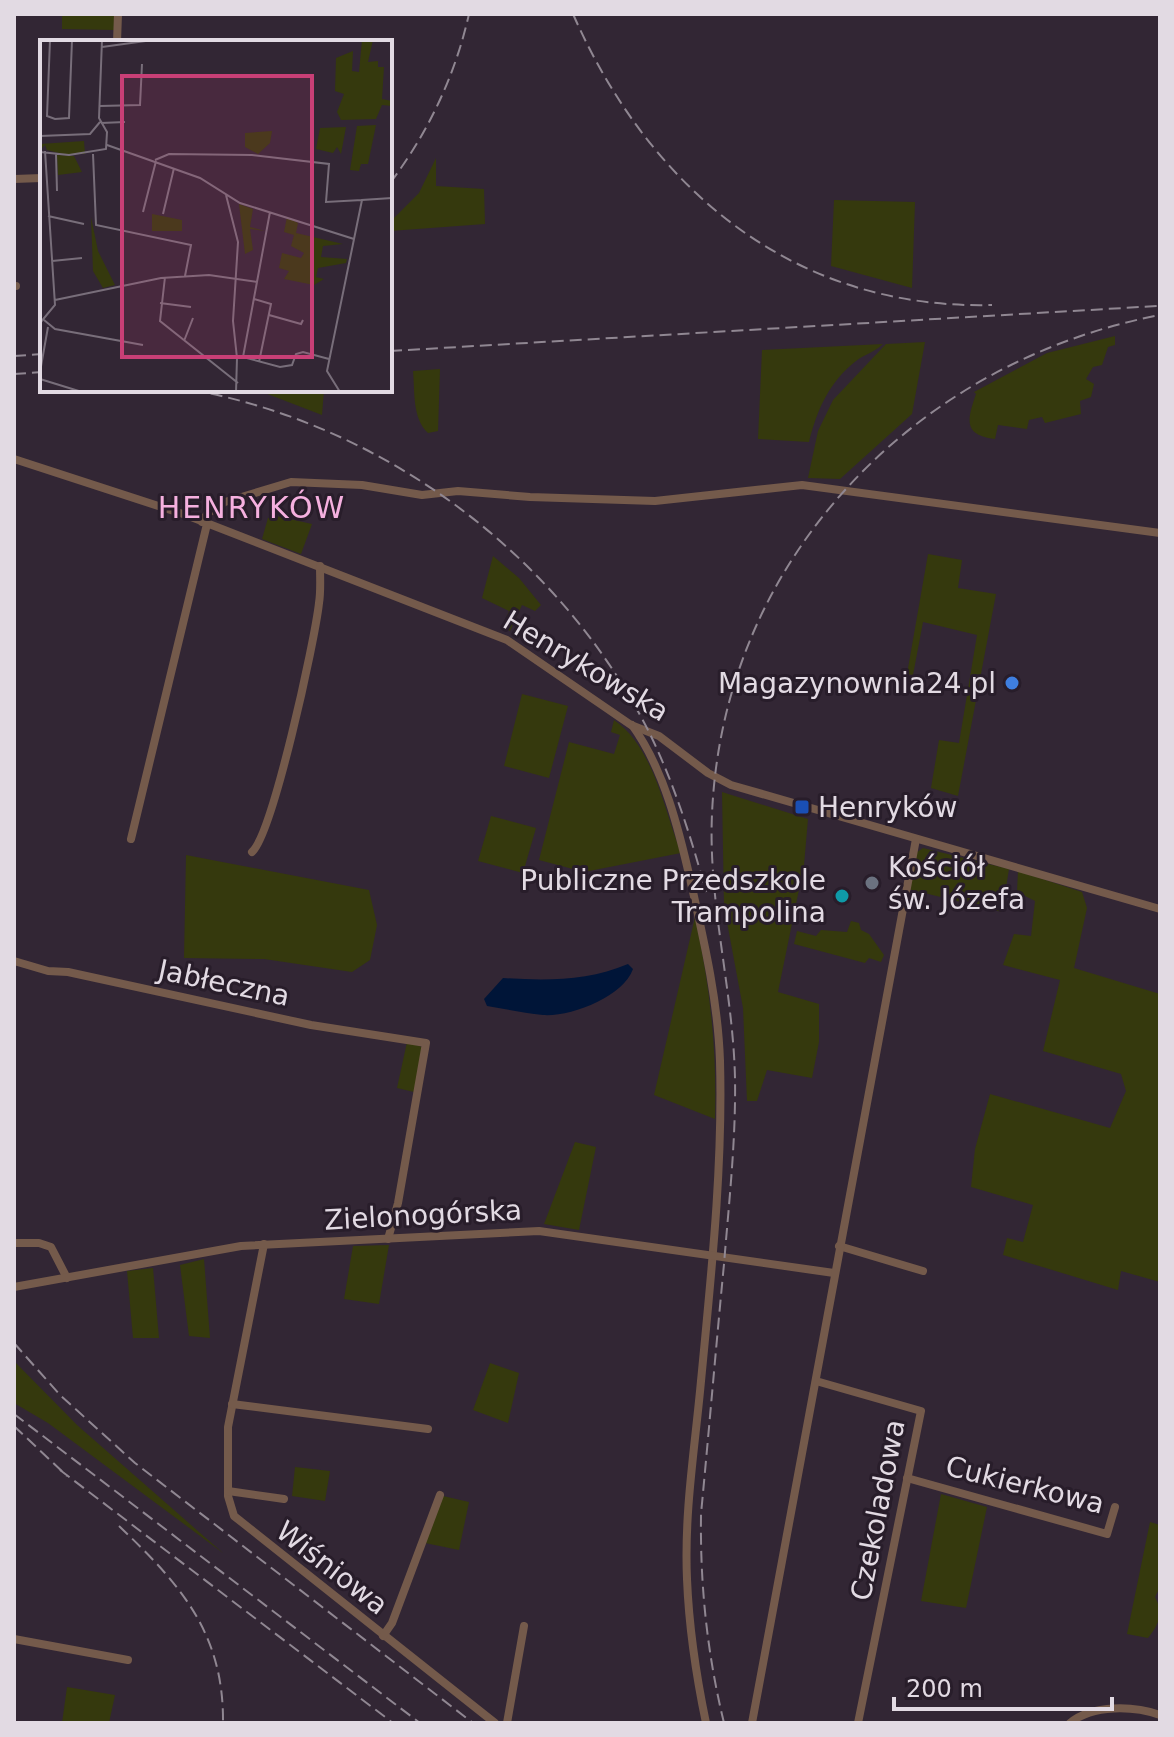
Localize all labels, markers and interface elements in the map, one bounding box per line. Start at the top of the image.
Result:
inset map [40,40,392,392]
district label: HENRYKÓW [158,489,346,525]
street label: Henrykowska [497,604,675,728]
place label: Magazynownia24.pl [718,667,996,700]
marker: Magazynownia24.pl [1003,674,1021,692]
place label: Henryków [818,791,957,824]
marker: Henryków [793,798,811,816]
place label: Kościół św. Józefa [888,851,1025,916]
place label: Publiczne Przedszkole Trampolina [520,864,826,929]
marker: Kościół św. Józefa [863,874,881,892]
marker: Publiczne Przedszkole Trampolina [833,887,851,905]
street label: Jabłeczna [153,953,293,1013]
street label: Zielonogórska [323,1193,523,1237]
street label: Czekoladowa [844,1417,912,1603]
street label: Cukierkowa [942,1449,1108,1521]
street label: Wiśniowa [270,1514,394,1622]
scale bar [894,1661,1112,1711]
text: 200 m [906,1675,983,1703]

